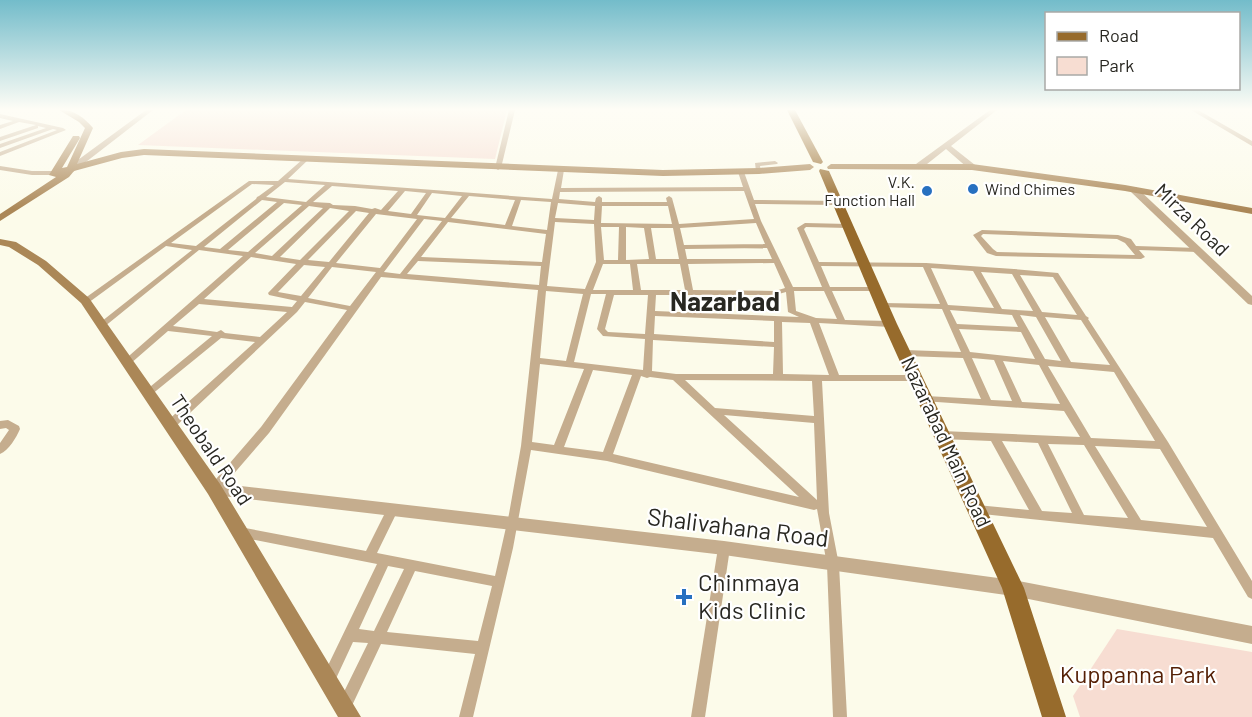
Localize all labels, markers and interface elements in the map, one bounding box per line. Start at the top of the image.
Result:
legend [1045,12,1240,90]
text: Road [1099,24,1139,46]
text: Park [1099,54,1134,76]
place label: V.K. Function Hall [824,172,915,209]
street label: Mirza Road [1151,178,1235,261]
place label: Wind Chimes [985,179,1075,198]
marker: Wind Chimes [966,182,980,196]
marker: V.K. Function Hall [920,184,934,198]
district label: Nazarbad [670,285,780,316]
street label: Nazarabad Main Road [897,353,997,530]
street label: Theobald Road [166,389,258,509]
street label: Shalivahana Road [646,501,831,552]
place label: Chinmaya Kids Clinic [698,567,806,624]
marker: Chinmaya Kids Clinic [675,588,693,606]
park label: Kuppanna Park [1060,659,1216,688]

